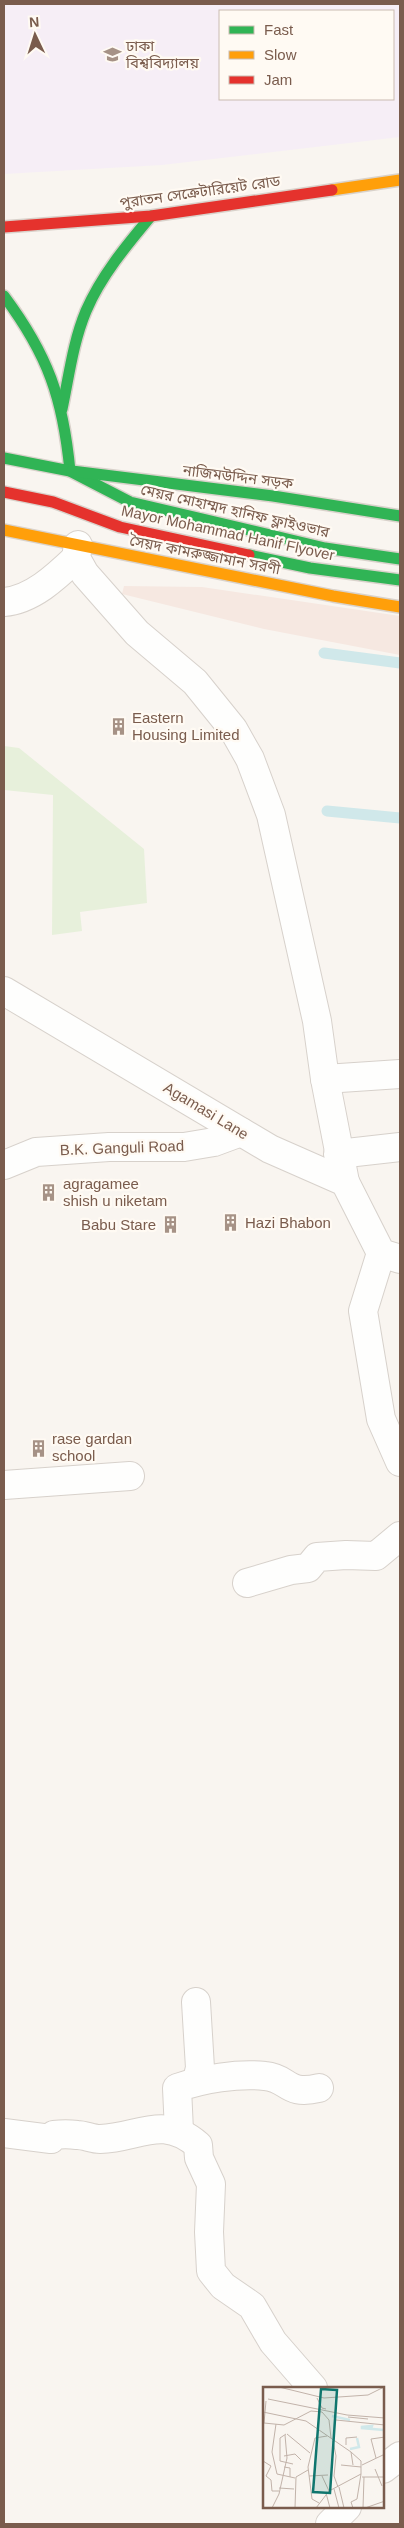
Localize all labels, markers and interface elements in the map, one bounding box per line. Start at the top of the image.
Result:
north arrow [10,10,60,60]
legend [219,10,394,100]
text: N [28,14,40,30]
text: Fast [264,21,294,38]
place label: ঢাকা বিশ্ববিদ্যালয় [125,37,199,71]
school or university icon: ঢাকা বিশ্ববিদ্যালয় [102,45,122,65]
text: Slow [264,46,297,63]
text: Jam [264,71,292,88]
street label: পুরাতন সেক্রেটারিয়েট রোড [119,172,282,212]
street label: নাজিমউদ্দিন সড়ক [181,461,295,492]
street label: মেয়র মোহাম্মদ হানিফ ফ্লাইওভার [139,481,332,541]
street label: Mayor Mohammad Hanif Flyover [120,502,336,563]
street label: সৈয়দ কামরুজ্জামান সরণী [127,531,283,578]
place label: Eastern Housing Limited [132,709,240,743]
building icon: Eastern Housing Limited [108,717,128,737]
street label: Agamasi Lane [161,1079,252,1143]
street label: B.K. Ganguli Road [60,1137,184,1158]
place label: agragamee shish u niketam [63,1175,167,1209]
building icon: agragamee shish u niketam [39,1183,59,1203]
building icon: Hazi Bhabon [221,1213,241,1233]
place label: Hazi Bhabon [245,1214,331,1231]
building icon: Babu Stare [160,1215,180,1235]
place label: Babu Stare [81,1216,156,1233]
place label: rase gardan school [52,1430,132,1464]
building icon: rase gardan school [28,1438,48,1458]
inset map [263,2387,384,2508]

